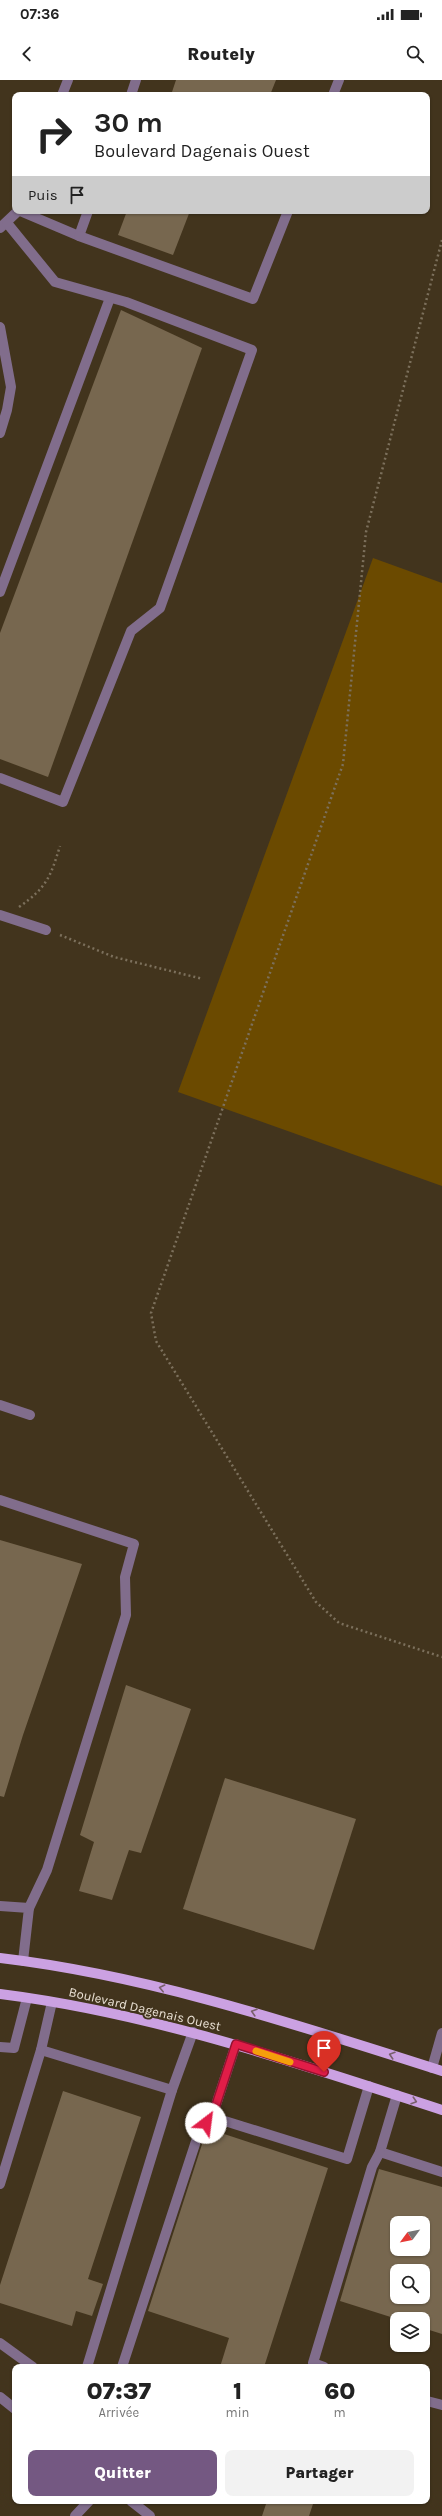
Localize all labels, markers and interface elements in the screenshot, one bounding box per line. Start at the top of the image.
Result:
text: 07:36 [20,5,59,23]
icon: back [16,43,38,65]
text: Routely [187,43,255,65]
icon: search [404,43,426,65]
text: 30 m [94,106,163,139]
icon: right [28,108,80,160]
text: Boulevard Dagenais Ouest [94,140,310,162]
icon: arrive [66,184,88,206]
text: Puis [28,186,58,204]
street label: Boulevard Dagenais Ouest [67,1984,223,2034]
one-way arrow [159,1984,166,1992]
one-way arrow [251,2008,258,2017]
pin [307,2031,341,2072]
icon: arrive [313,2037,335,2059]
one-way arrow [388,2051,395,2060]
one-way arrow [410,2096,417,2104]
position arrow [185,2102,227,2144]
north arrow [390,2216,430,2256]
map controls [390,2216,430,2352]
button: search [390,2264,430,2304]
button: layers [390,2312,430,2352]
text: 07:37 [86,2377,151,2405]
text: 1 [233,2377,242,2405]
text: 60 [324,2377,356,2405]
text: Arrivée [98,2405,139,2420]
text: min [226,2405,249,2420]
text: m [334,2405,346,2420]
button: Quitter [28,2450,217,2496]
button: Partager [225,2450,414,2496]

